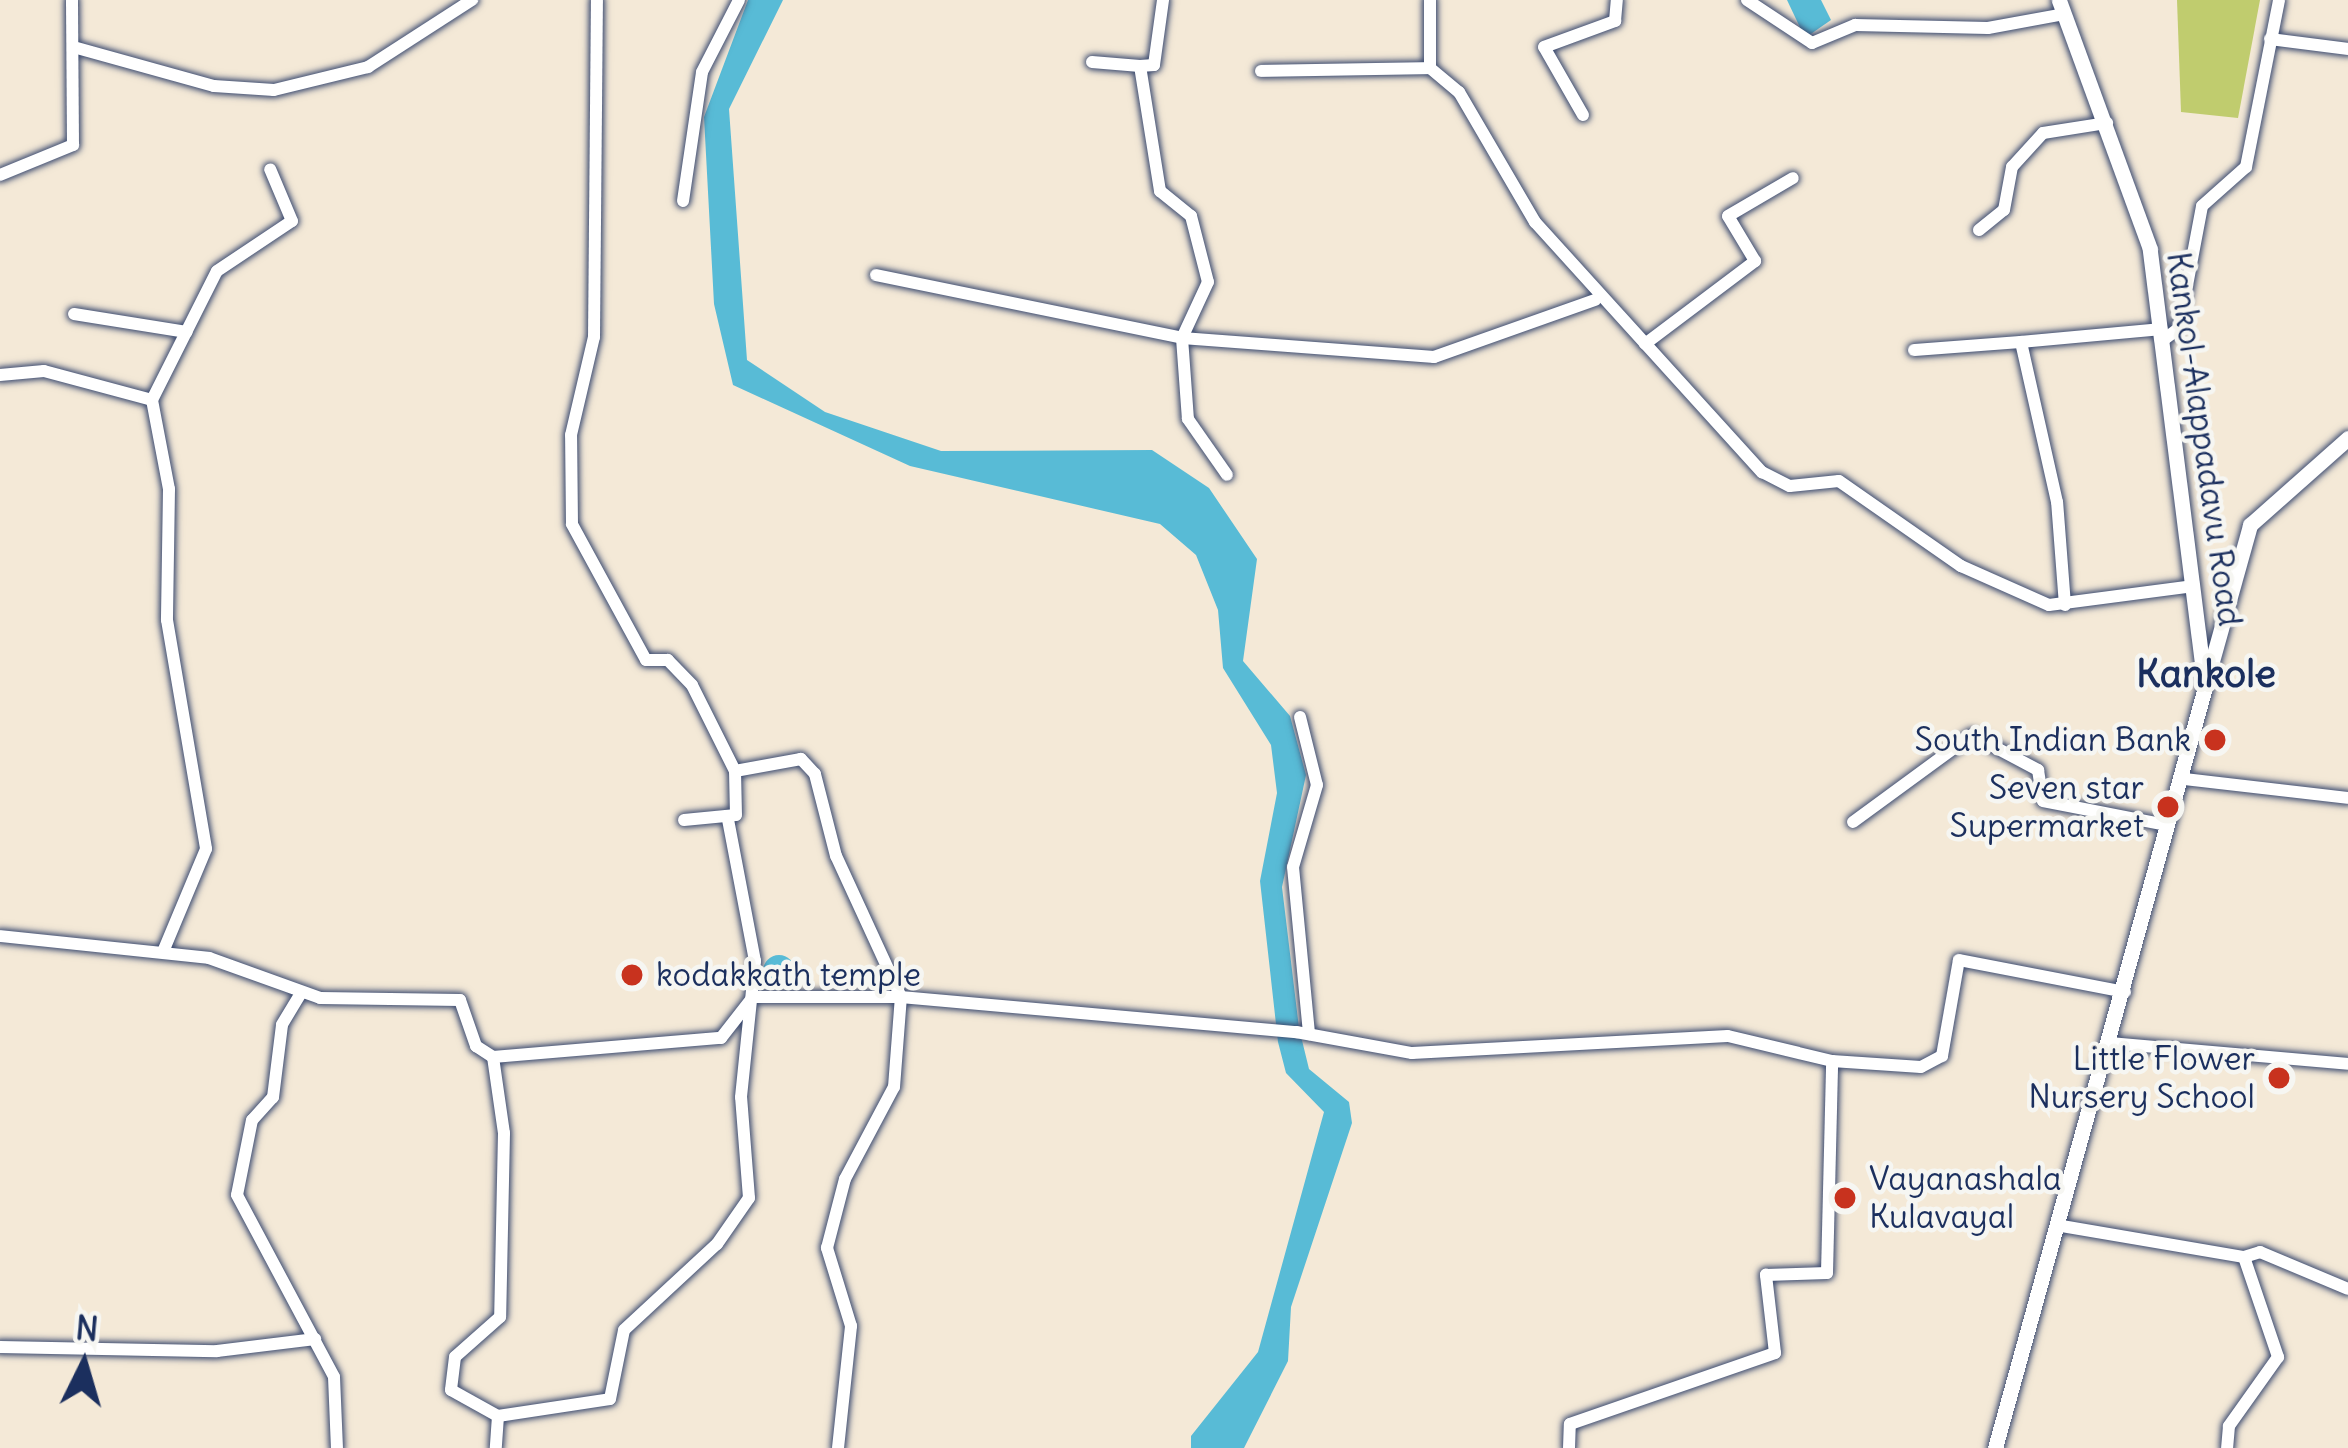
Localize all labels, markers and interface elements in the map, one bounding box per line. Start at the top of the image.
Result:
street label: Kankol-Alappadavu Road [2158,249,2250,629]
district label: Kankole [2136,651,2276,697]
place label: South Indian Bank [1915,720,2191,760]
marker: South Indian Bank [2202,727,2228,753]
place label: Seven star Supermarket [1950,768,2144,846]
marker: Seven star Supermarket [2155,794,2181,820]
place label: kodakkath temple [656,955,921,995]
marker: kodakkath temple [619,962,645,988]
place label: Little Flower Nursery School [2028,1039,2255,1117]
marker: Little Flower Nursery School [2266,1065,2292,1091]
place label: Vayanashala Kulavayal [1869,1159,2062,1237]
marker: Vayanashala Kulavayal [1832,1185,1858,1211]
north arrow [24,1304,144,1424]
text: N [74,1306,100,1350]

